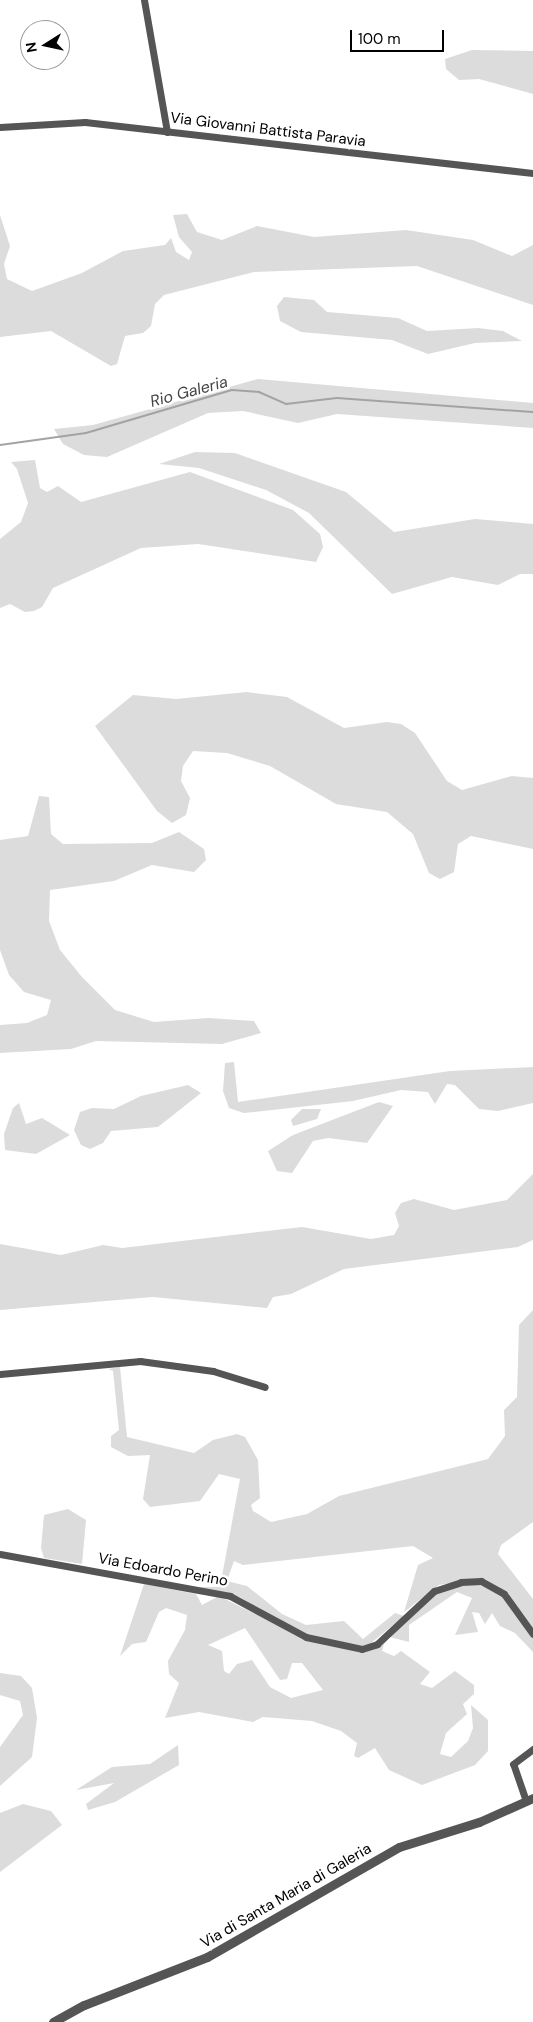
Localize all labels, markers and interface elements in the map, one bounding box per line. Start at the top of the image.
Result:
north arrow [20,20,70,70]
scale bar [353,20,447,52]
text: 100 m [358,29,401,49]
text: N [21,41,41,54]
street label: Via Giovanni Battista Paravia [169,109,367,151]
water label: Rio Galeria [148,372,230,412]
street label: Via Edoardo Perino [97,1550,229,1590]
street label: Via di Santa Maria di Galeria [197,1840,375,1952]

